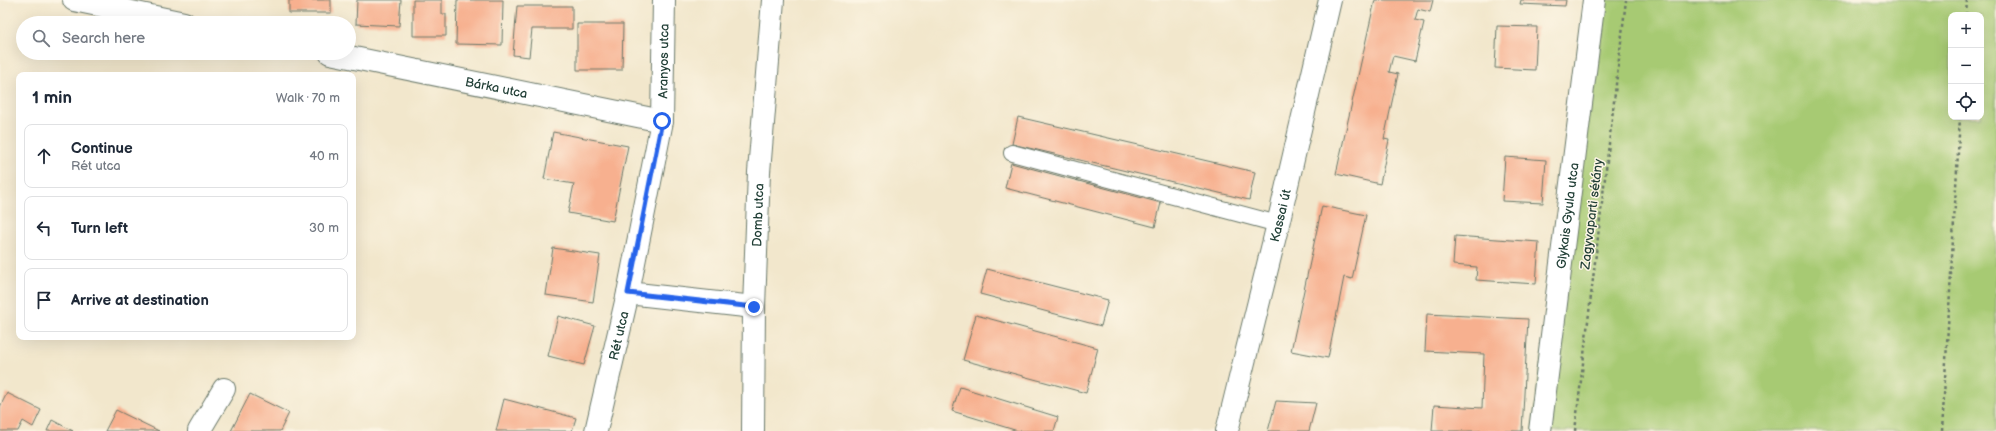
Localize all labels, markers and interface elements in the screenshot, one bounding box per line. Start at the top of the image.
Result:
map controls [1948,12,1984,120]
button: + [1948,12,1984,48]
search box [16,16,356,60]
street label: Aranyos utca [655,23,673,99]
icon: search [30,27,52,49]
text: Search here [62,29,145,48]
button: − [1948,48,1984,84]
street label: Bárka utca [464,74,529,102]
button: locate [1948,84,1984,120]
text: 1 min [32,88,72,108]
text: Walk · 70 m [276,90,340,106]
route start [653,112,671,130]
text: Continue [71,139,133,158]
icon: ahead [33,145,55,167]
text: 40 m [309,148,339,164]
text: Rét utca [71,158,121,174]
street label: Zagyvaparti sétány [1577,158,1607,271]
street label: Glykais Gyula utca [1553,162,1583,270]
street label: Domb utca [749,183,768,247]
street label: Kassai út [1267,188,1295,244]
icon: left [33,217,55,239]
text: Turn left [71,219,128,238]
text: 30 m [309,220,339,236]
icon: arrive [33,289,55,311]
text: Arrive at destination [71,291,209,310]
route end [745,298,763,316]
street label: Rét utca [606,310,633,362]

